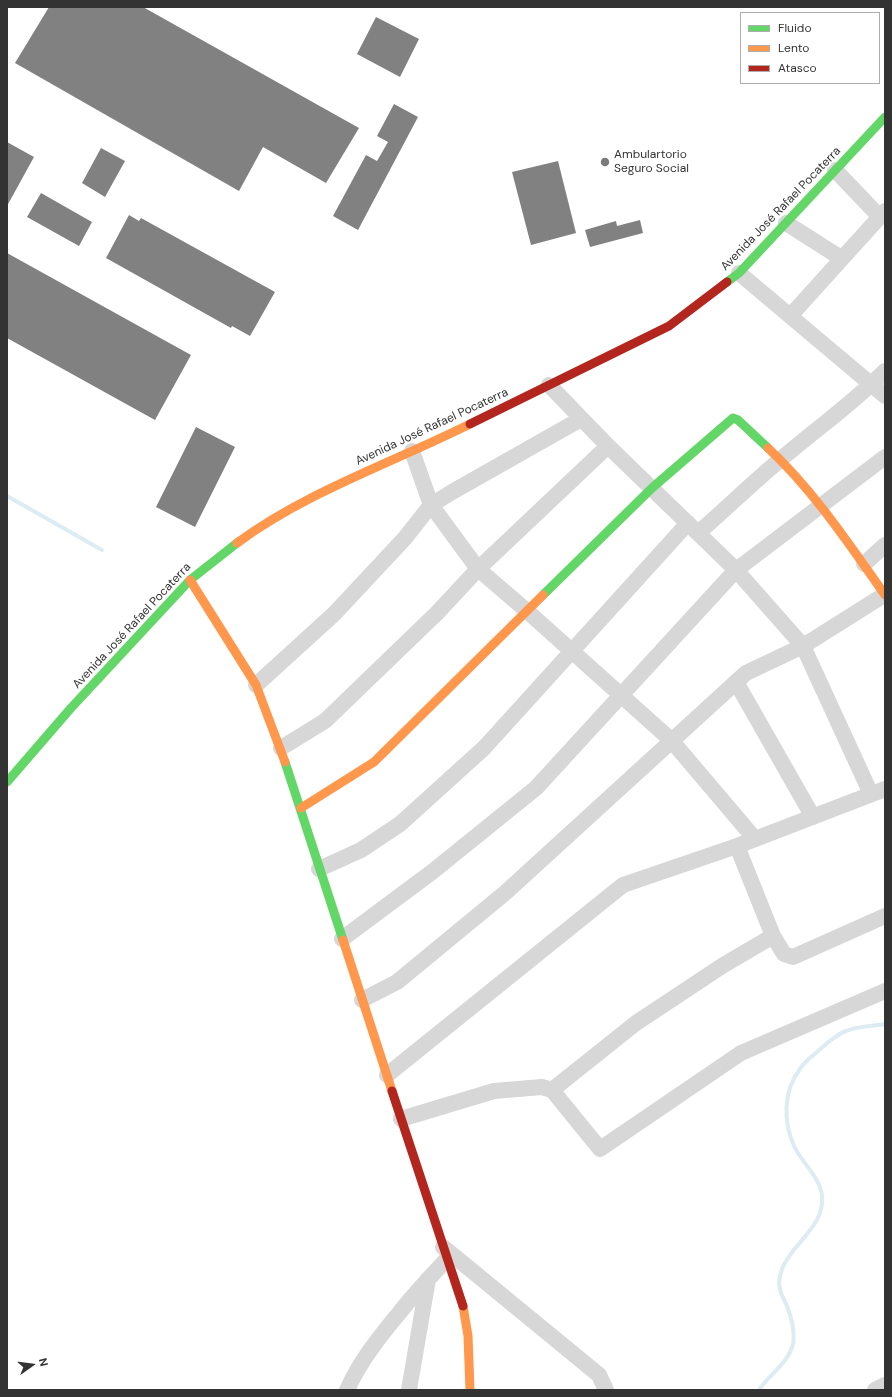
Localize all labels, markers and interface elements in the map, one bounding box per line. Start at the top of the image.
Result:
legend [740,12,880,84]
text: Fluido [778,20,812,36]
text: Lento [778,40,809,56]
text: Atasco [778,60,817,76]
street label: Avenida José Rafael Pocaterra [718,144,844,274]
place label: Ambulartorio Seguro Social [614,148,689,176]
marker: Ambulartorio Seguro Social [599,156,611,168]
street label: Avenida José Rafael Pocaterra [353,385,511,469]
street label: Avenida José Rafael Pocaterra [70,560,194,692]
north arrow [12,1345,52,1385]
text: N [36,1357,51,1368]

